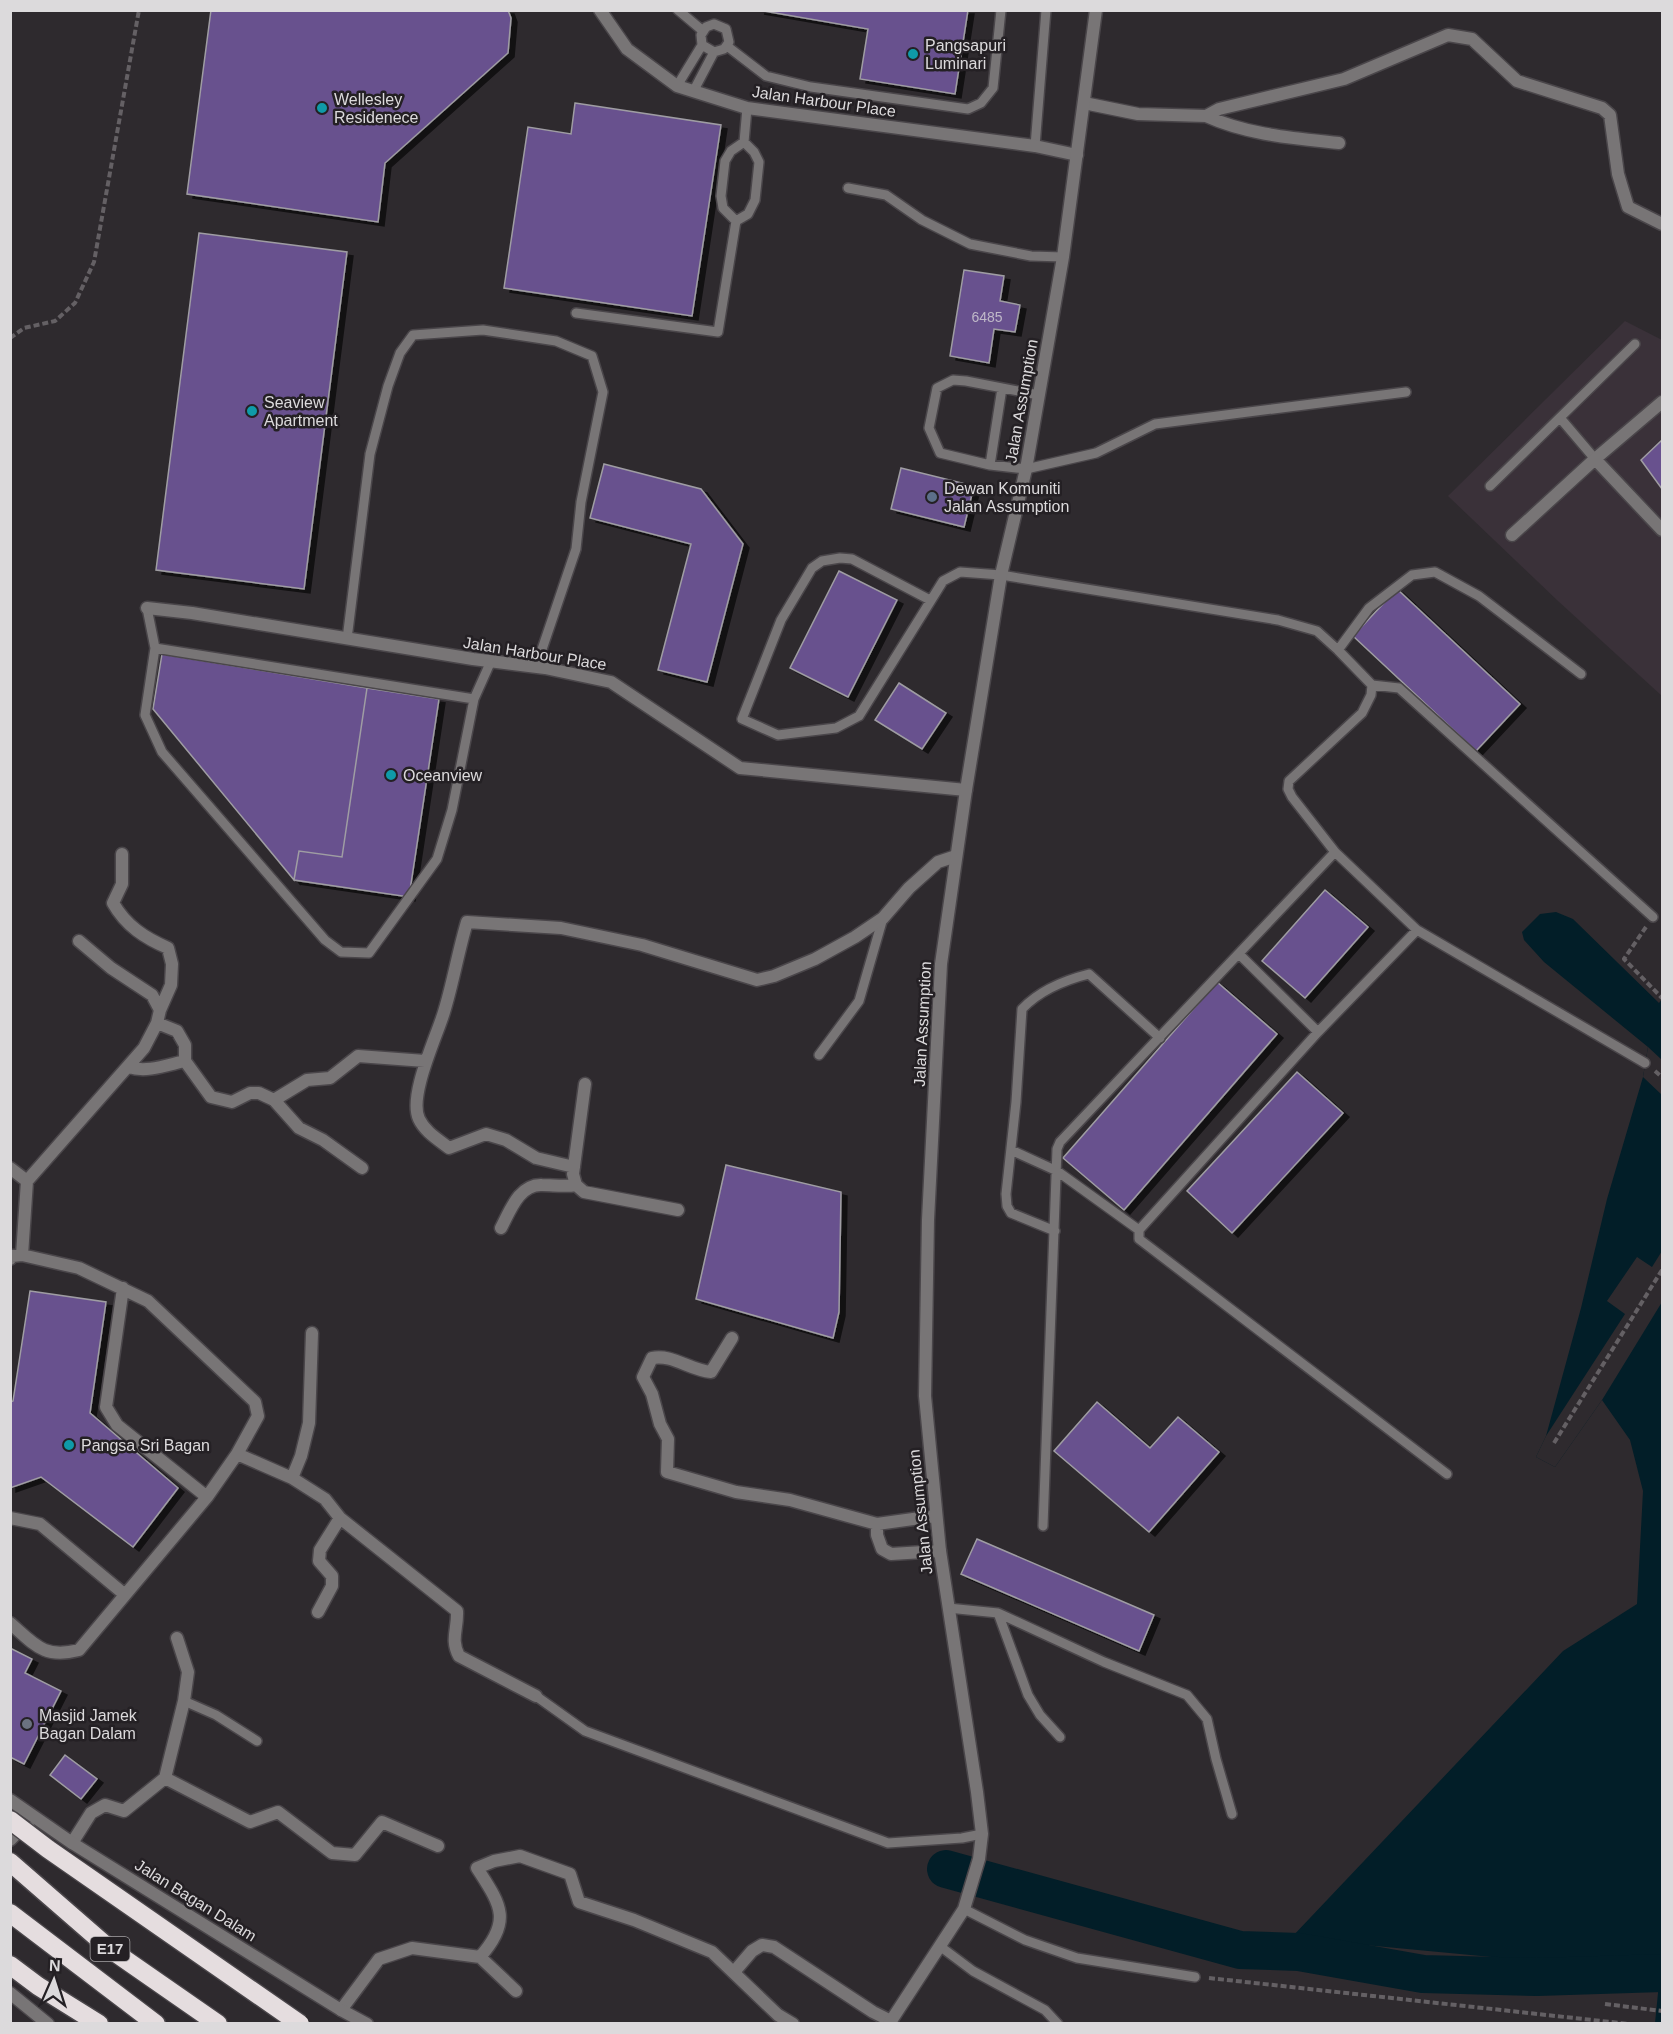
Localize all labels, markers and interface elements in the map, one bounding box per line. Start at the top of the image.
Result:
place label: Pangsapuri Luminari [925,37,1006,72]
marker: Pangsapuri Luminari [906,47,920,61]
street label: Jalan Harbour Place [751,83,897,120]
place label: Wellesley Residenece [334,91,419,126]
marker: Wellesley Residenece [315,101,329,115]
house number: 6485 [971,309,1003,325]
street label: Jalan Assumption [1002,338,1041,464]
place label: Seaview Apartment [264,394,338,429]
marker: Seaview Apartment [245,404,259,418]
place label: Dewan Komuniti Jalan Assumption [944,480,1069,515]
marker: Dewan Komuniti Jalan Assumption [925,490,939,504]
street label: Jalan Harbour Place [462,634,608,673]
place label: Oceanview [403,767,483,784]
marker: Oceanview [384,768,398,782]
street label: Jalan Assumption [911,961,934,1087]
place label: Pangsa Sri Bagan [81,1437,210,1454]
marker: Pangsa Sri Bagan [62,1438,76,1452]
street label: Jalan Assumption [905,1449,936,1575]
place label: Masjid Jamek Bagan Dalam [39,1707,138,1742]
marker: Masjid Jamek Bagan Dalam [20,1717,34,1731]
street label: Jalan Bagan Dalam [132,1856,259,1945]
road number: E17 [90,1937,130,1961]
north arrow [24,1950,84,2010]
text: N [49,1957,61,1974]

